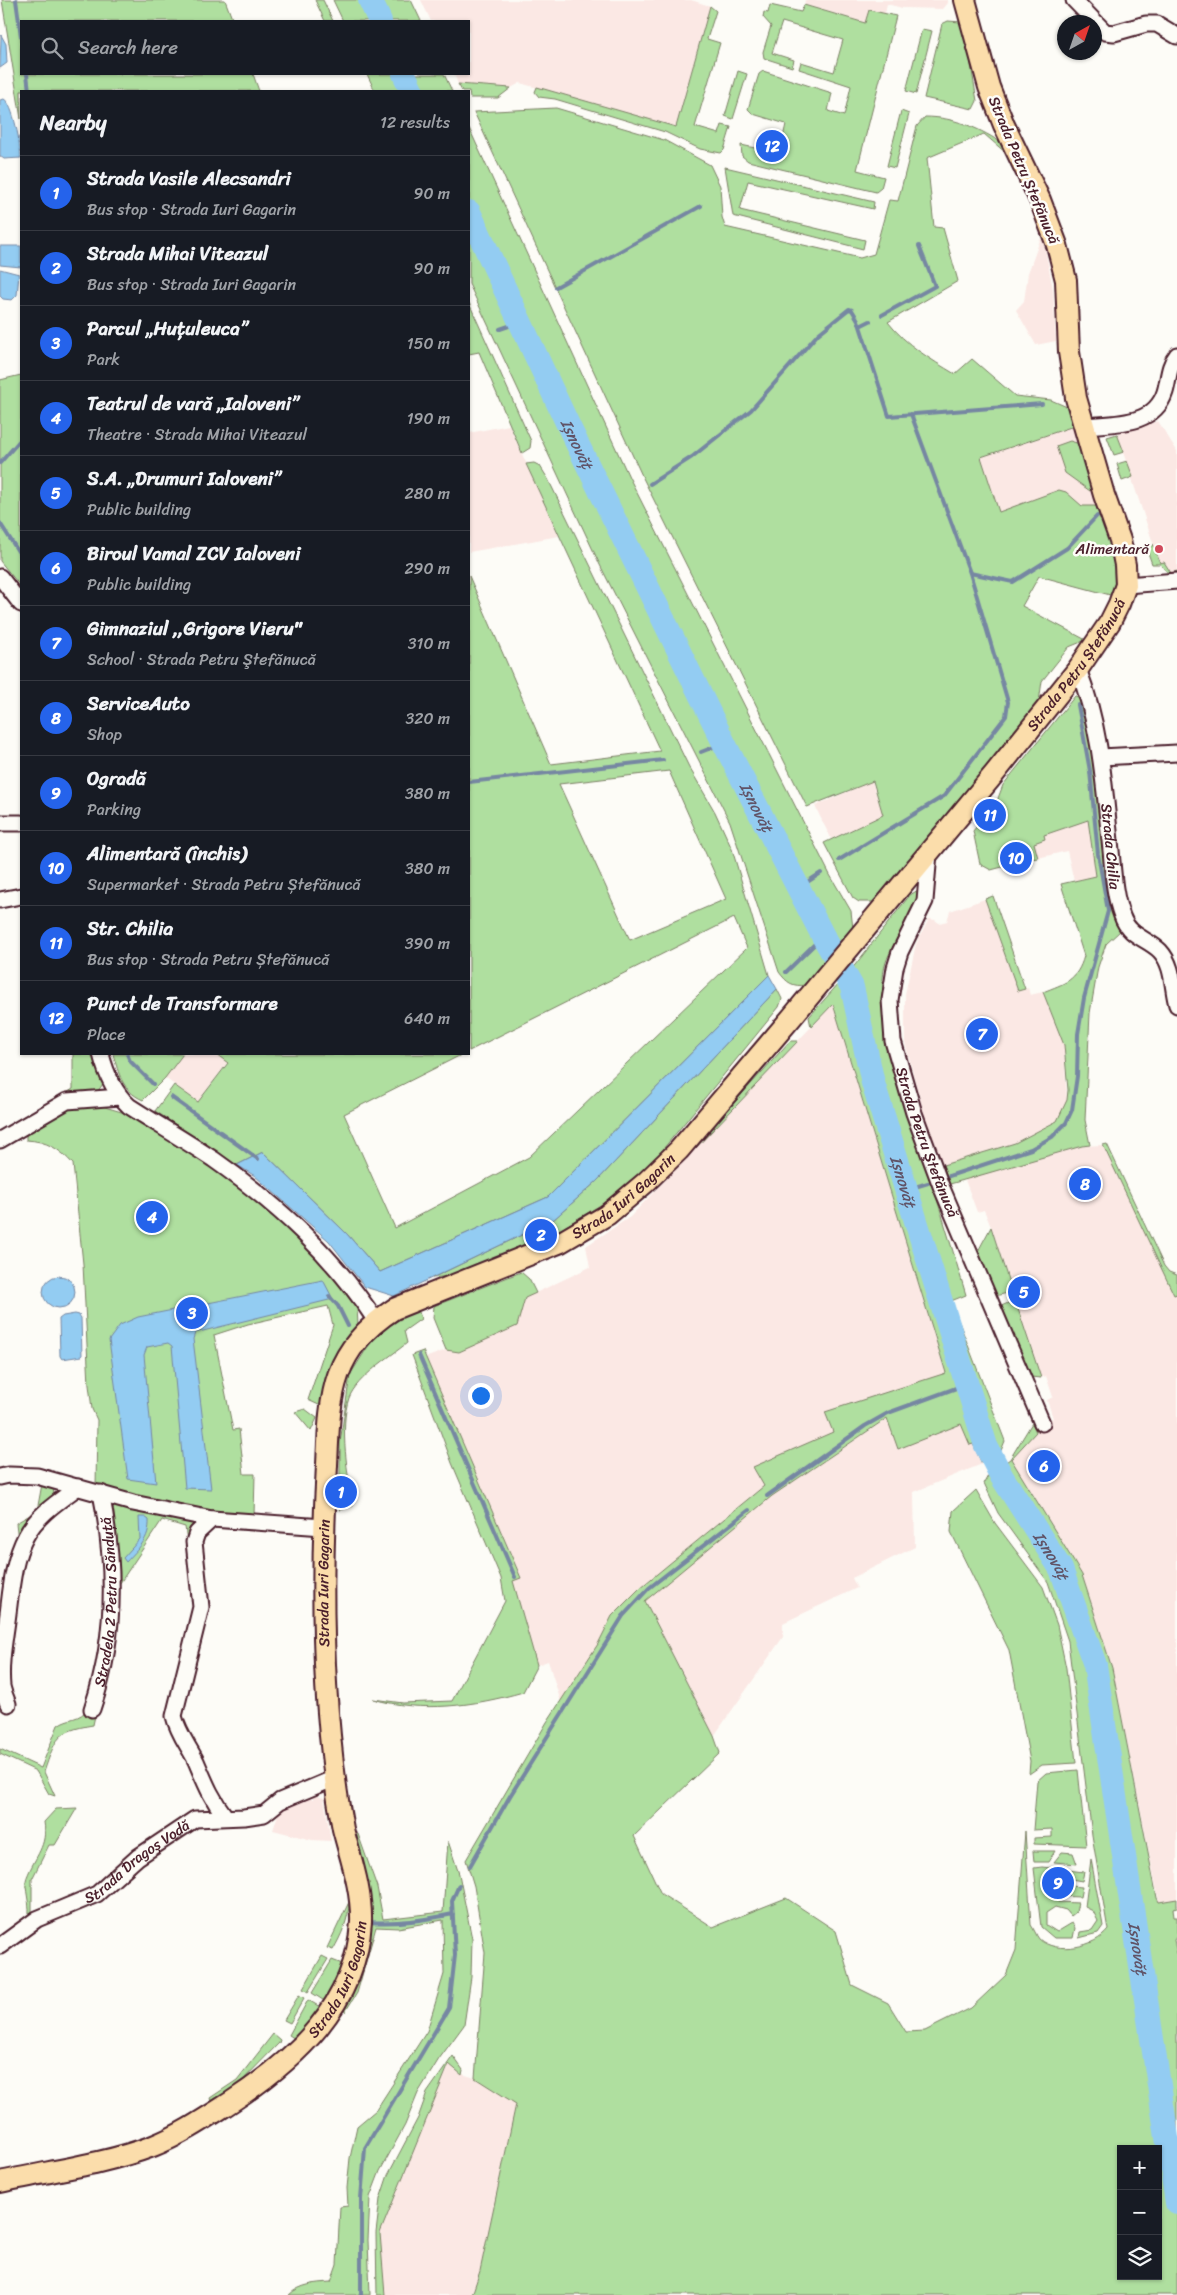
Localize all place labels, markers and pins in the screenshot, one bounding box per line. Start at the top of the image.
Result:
pin: 12 [756,127,788,165]
place label: Alimentară [1075,536,1149,562]
marker: Alimentară [1153,543,1165,555]
pin: 11 [974,796,1006,834]
pin: 10 [1000,839,1032,877]
pin: 7 [966,1015,998,1053]
pin: 8 [1069,1165,1101,1203]
pin: 4 [136,1198,168,1236]
pin: 2 [525,1216,557,1254]
pin: 5 [1008,1273,1040,1311]
pin: 3 [176,1294,208,1332]
pin: 6 [1028,1447,1060,1485]
pin: 1 [325,1473,357,1511]
pin: 9 [1042,1864,1074,1902]

